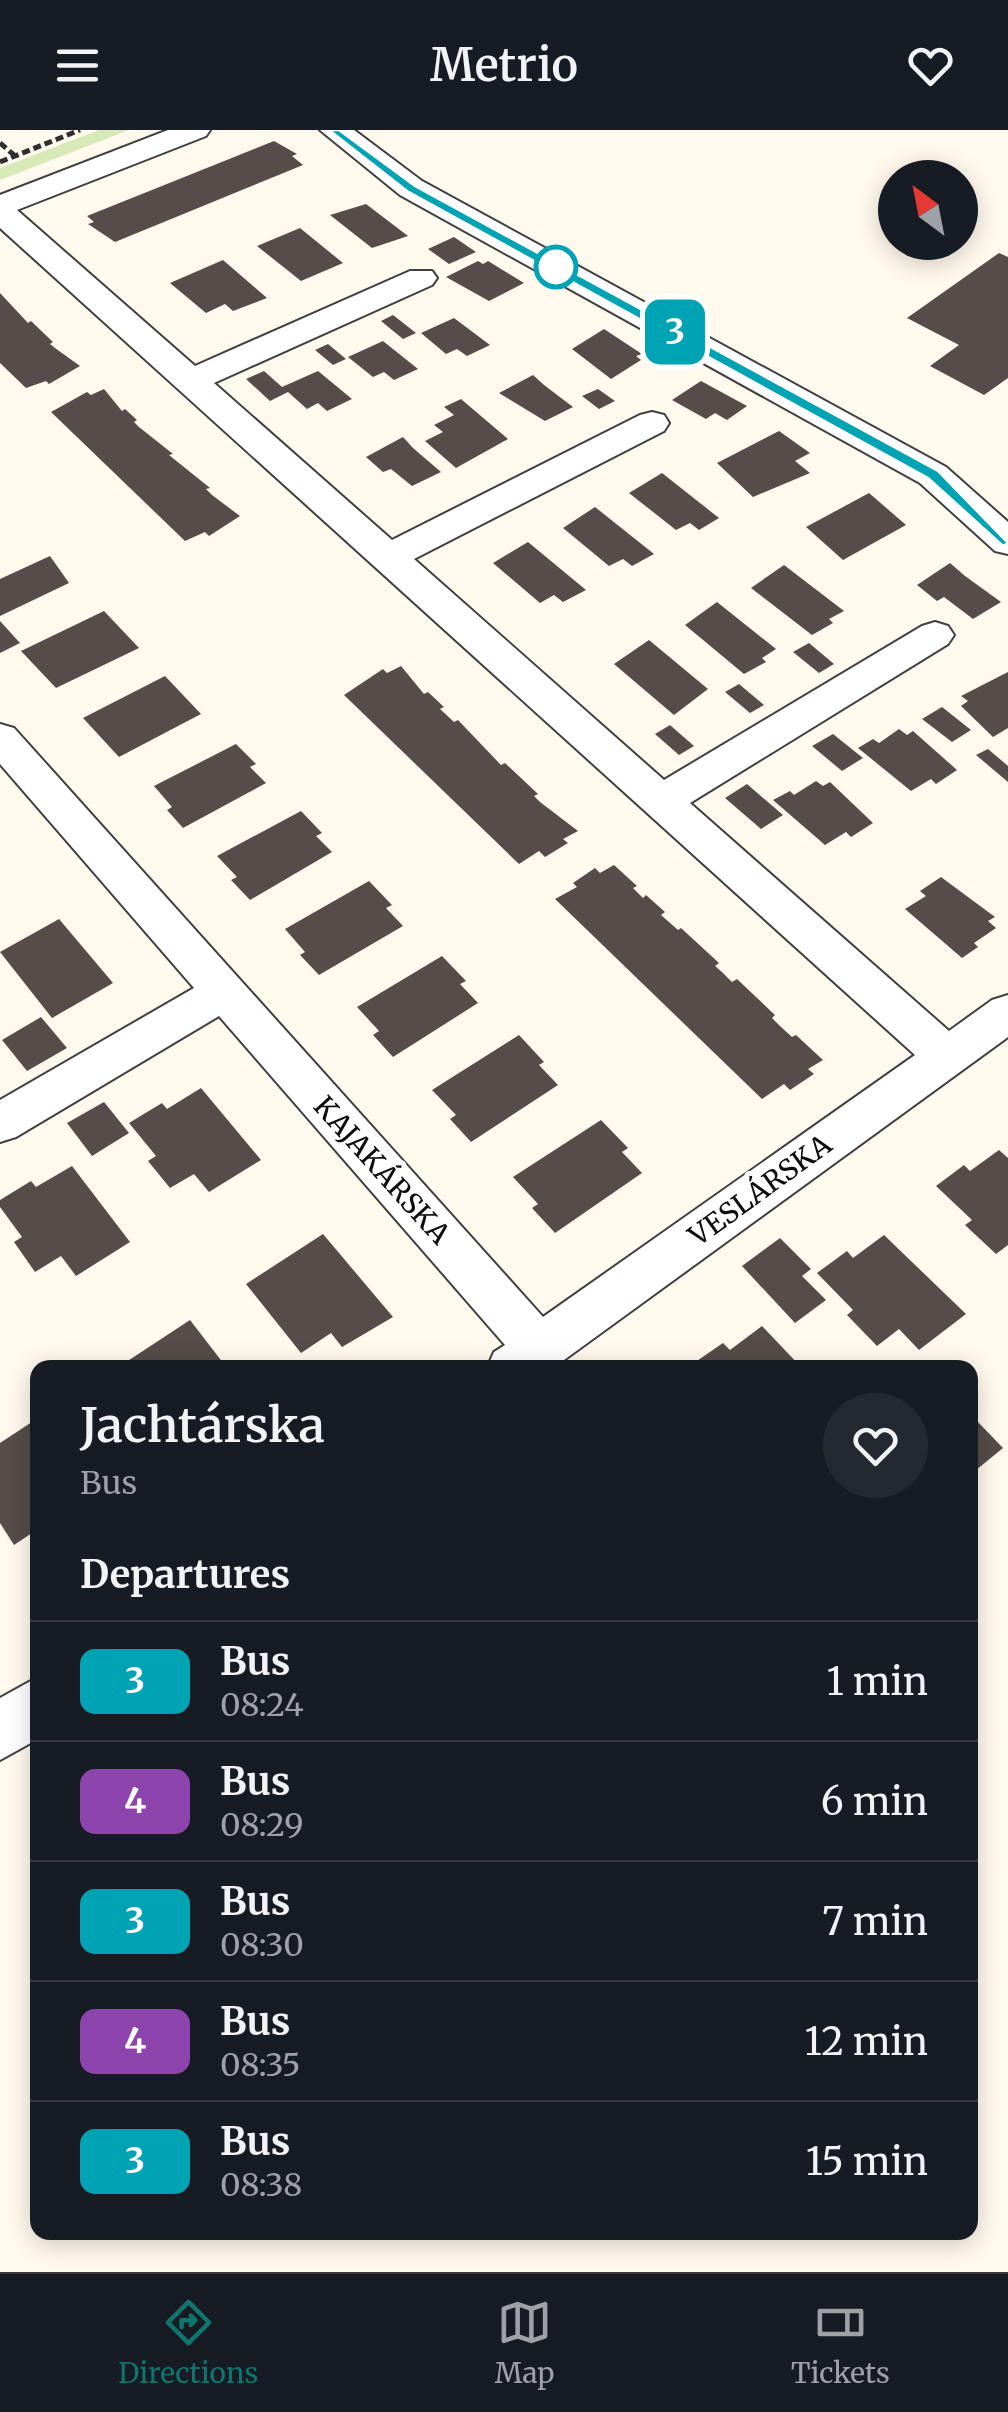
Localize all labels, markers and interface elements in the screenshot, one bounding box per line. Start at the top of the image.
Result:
text: Metrio [430,37,578,93]
icon: menu [50,38,105,93]
icon: heart [903,38,958,93]
north arrow [878,160,978,260]
map controls [878,160,978,260]
unlabelled marker [535,246,577,288]
line badge: 3 [642,300,708,364]
text: 3 [665,310,685,354]
street label: KAJAKÁRSKA [306,1089,458,1252]
street label: VESLÁRSKA [681,1126,839,1254]
button: heart [823,1393,928,1498]
text: Jachtárska [80,1395,325,1455]
text: Bus [80,1463,137,1503]
text: Departures [80,1551,290,1598]
text: Bus [220,1638,290,1685]
text: 1 min [827,1658,928,1705]
text: 3 [125,1659,145,1703]
text: 08:24 [220,1685,304,1725]
text: Bus [220,1758,290,1805]
text: 6 min [821,1778,928,1825]
text: 4 [124,1779,146,1823]
text: 08:29 [220,1805,304,1845]
text: Bus [220,1878,290,1925]
text: 7 min [822,1898,928,1945]
text: 3 [125,1899,145,1943]
text: 08:30 [220,1925,304,1965]
text: Bus [220,1998,290,2045]
text: 12 min [805,2018,928,2065]
text: 4 [124,2019,146,2063]
text: 08:35 [220,2045,301,2085]
text: Bus [220,2118,290,2165]
text: 15 min [806,2138,928,2185]
text: 3 [125,2139,145,2183]
text: 08:38 [220,2165,302,2205]
tab: Directions [118,2295,258,2391]
tab: Map [495,2295,554,2391]
tab: Tickets [791,2295,890,2391]

